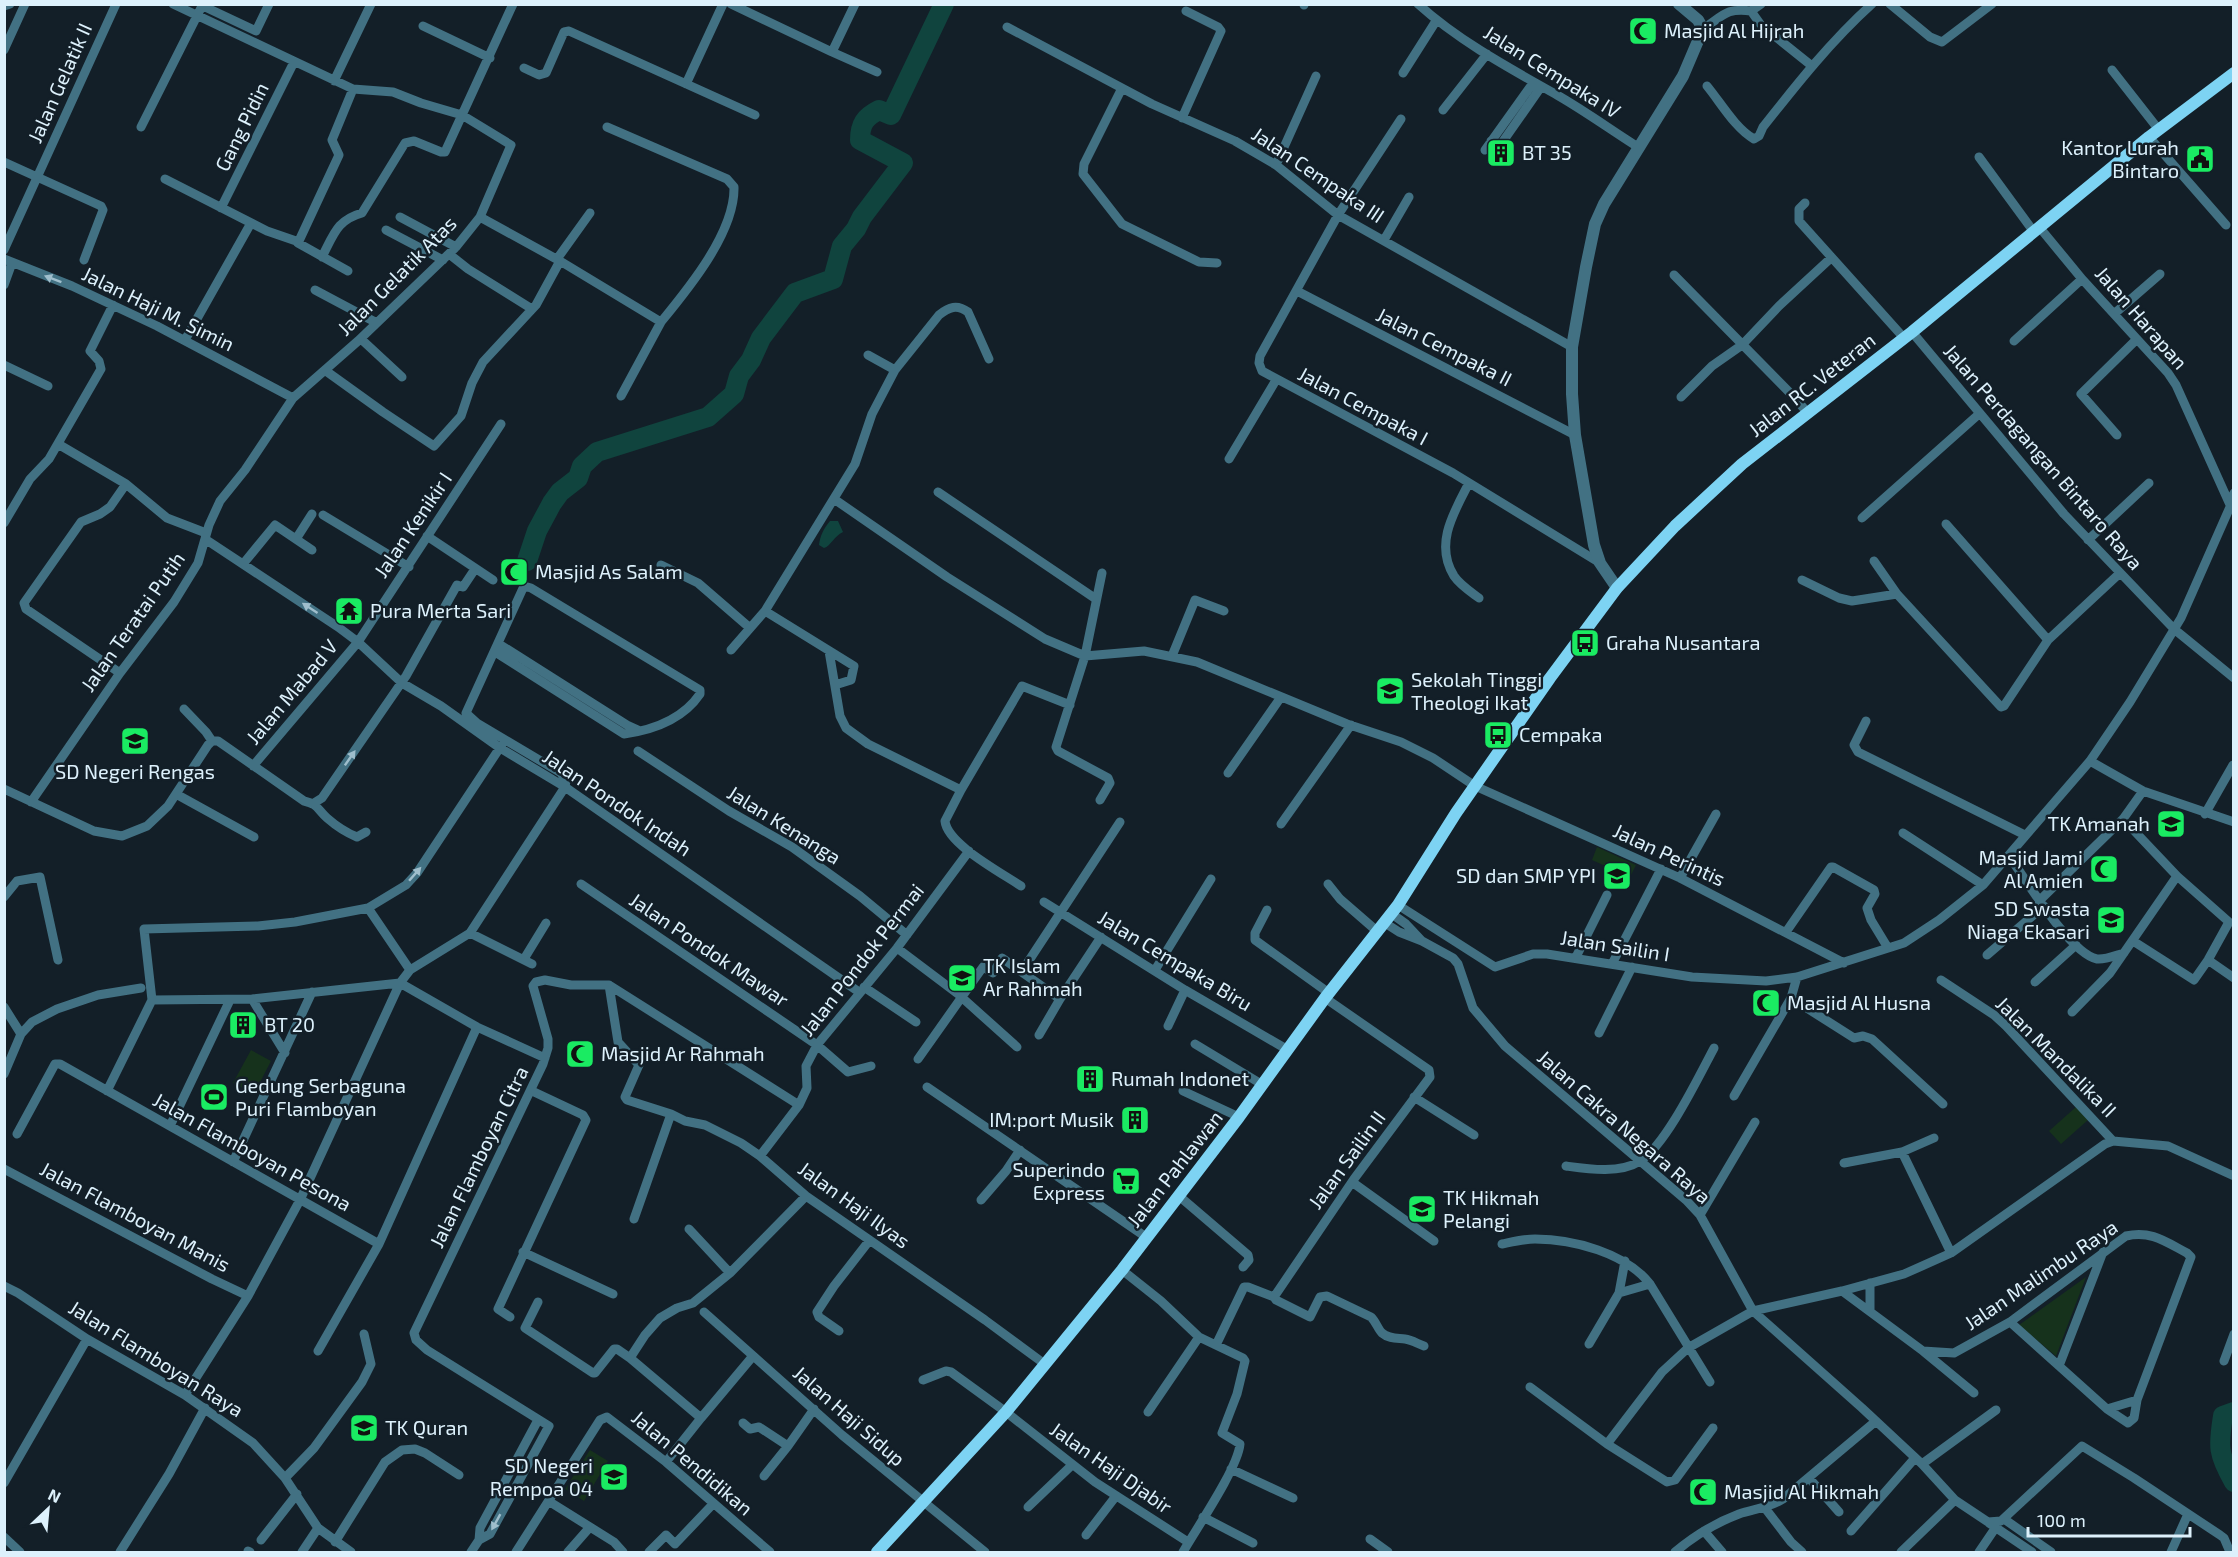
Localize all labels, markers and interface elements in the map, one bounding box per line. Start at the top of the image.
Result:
mosque icon: Masjid Al Hijrah [1627,15,1659,47]
place label: Masjid Al Hijrah [1664,18,1804,42]
street label: Jalan Gelatik II [22,19,96,146]
street label: Jalan Cempaka IV [1480,20,1625,123]
street label: Gang Pidin [209,78,273,175]
street label: Jalan Cempaka III [1248,121,1389,227]
place label: Kantor Lurah Bintaro [2061,135,2179,182]
building icon: BT 35 [1485,137,1517,169]
place label: BT 35 [1522,140,1572,164]
public building icon: Kantor Lurah Bintaro [2184,143,2216,175]
street label: Jalan Gelatik Atas [332,211,461,340]
street label: Jalan Haji M. Simin [78,261,238,355]
street label: Jalan Harapan [2091,261,2193,374]
one-way arrow [43,274,61,284]
street label: Jalan Cempaka II [1373,302,1516,391]
street label: Jalan RC. Veteran [1743,327,1880,441]
street label: Jalan Perdagangan Bintaro Raya [1939,339,2148,574]
street label: Jalan Cempaka I [1294,361,1433,449]
street label: Jalan Kenikir I [368,467,456,582]
street label: Jalan Teratai Putih [75,547,189,696]
mosque icon: Masjid As Salam [498,556,530,588]
place label: Masjid As Salam [535,559,683,583]
temple icon: Pura Merta Sari [333,595,365,627]
place label: Pura Merta Sari [370,598,511,622]
one-way arrow [303,602,319,614]
bus stop icon: Graha Nusantara [1569,627,1601,659]
place label: Graha Nusantara [1606,630,1760,654]
street label: Jalan Mabad V [240,634,342,749]
place label: Sekolah Tinggi Theologi Ikat [1411,667,1542,714]
school or university icon: Sekolah Tinggi Theologi Ikat [1374,675,1406,707]
bus stop icon: Cempaka [1482,719,1514,751]
place label: Cempaka [1519,722,1602,746]
school or university icon: SD Negeri Rengas [119,725,151,757]
street label: Jalan Pondok Indah [539,744,696,861]
one-way arrow [344,750,356,766]
place label: SD Negeri Rengas [55,759,215,783]
street label: Jalan Kenanga [723,780,846,869]
school or university icon: TK Amanah [2155,808,2187,840]
place label: TK Amanah [2048,811,2150,835]
street label: Jalan Perintis [1610,818,1729,890]
place label: Masjid Jami Al Amien [1979,845,2083,892]
mosque icon: Masjid Jami Al Amien [2088,853,2120,885]
school or university icon: SD dan SMP YPI [1601,860,1633,892]
place label: SD dan SMP YPI [1456,863,1596,887]
one-way arrow [408,867,421,882]
street label: Jalan Pondok Permai [794,878,928,1040]
street label: Jalan Pondok Mawar [625,887,794,1011]
place label: SD Swasta Niaga Ekasari [1967,896,2090,943]
school or university icon: SD Swasta Niaga Ekasari [2095,904,2127,936]
street label: Jalan Cempaka Biru [1094,905,1257,1016]
street label: Jalan Sailin I [1559,925,1671,965]
place label: TK Islam Ar Rahmah [983,953,1083,1000]
school or university icon: TK Islam Ar Rahmah [946,962,978,994]
mosque icon: Masjid Al Husna [1750,987,1782,1019]
place label: Masjid Al Husna [1787,990,1931,1014]
street label: Jalan Mandalika II [1992,991,2122,1121]
building icon: BT 20 [227,1009,259,1041]
place label: BT 20 [264,1012,315,1036]
mosque icon: Masjid Ar Rahmah [564,1038,596,1070]
place label: Masjid Ar Rahmah [601,1041,765,1065]
street label: Jalan Cakra Negara Raya [1533,1044,1716,1208]
street label: Jalan Flamboyan Citra [424,1062,533,1251]
building icon: Rumah Indonet [1074,1063,1106,1095]
place label: Rumah Indonet [1111,1066,1249,1090]
place label: Gedung Serbaguna Puri Flamboyan [235,1073,406,1120]
sports icon: Gedung Serbaguna Puri Flamboyan [198,1081,230,1113]
street label: Jalan Flamboyan Pesona [149,1087,356,1216]
building icon: IM:port Musik [1119,1104,1151,1136]
street label: Jalan Pahlawan [1121,1105,1227,1231]
street label: Jalan Sailin II [1303,1106,1390,1213]
place label: IM:port Musik [989,1107,1114,1131]
street label: Jalan Flamboyan Manis [36,1156,234,1276]
street label: Jalan Haji Ilyas [794,1156,915,1253]
place label: Superindo Express [1013,1157,1105,1204]
supermarket icon: Superindo Express [1110,1165,1142,1197]
place label: TK Hikmah Pelangi [1443,1185,1539,1232]
school or university icon: TK Hikmah Pelangi [1406,1193,1438,1225]
street label: Jalan Malimbu Raya [1959,1214,2122,1334]
street label: Jalan Flamboyan Raya [65,1295,248,1422]
street label: Jalan Haji Sidup [789,1360,910,1470]
street label: Jalan Pendidikan [627,1405,758,1520]
school or university icon: TK Quran [348,1412,380,1444]
place label: TK Quran [385,1415,468,1439]
street label: Jalan Haji Djabir [1046,1416,1177,1518]
place label: SD Negeri Rempoa 04 [490,1453,593,1500]
school or university icon: SD Negeri Rempoa 04 [598,1461,630,1493]
mosque icon: Masjid Al Hikmah [1687,1476,1719,1508]
north arrow [18,1479,78,1539]
place label: Masjid Al Hikmah [1724,1479,1879,1503]
text: N [45,1484,64,1506]
scale bar [2028,1500,2190,1538]
text: 100 m [2037,1509,2086,1531]
one-way arrow [491,1514,502,1530]

